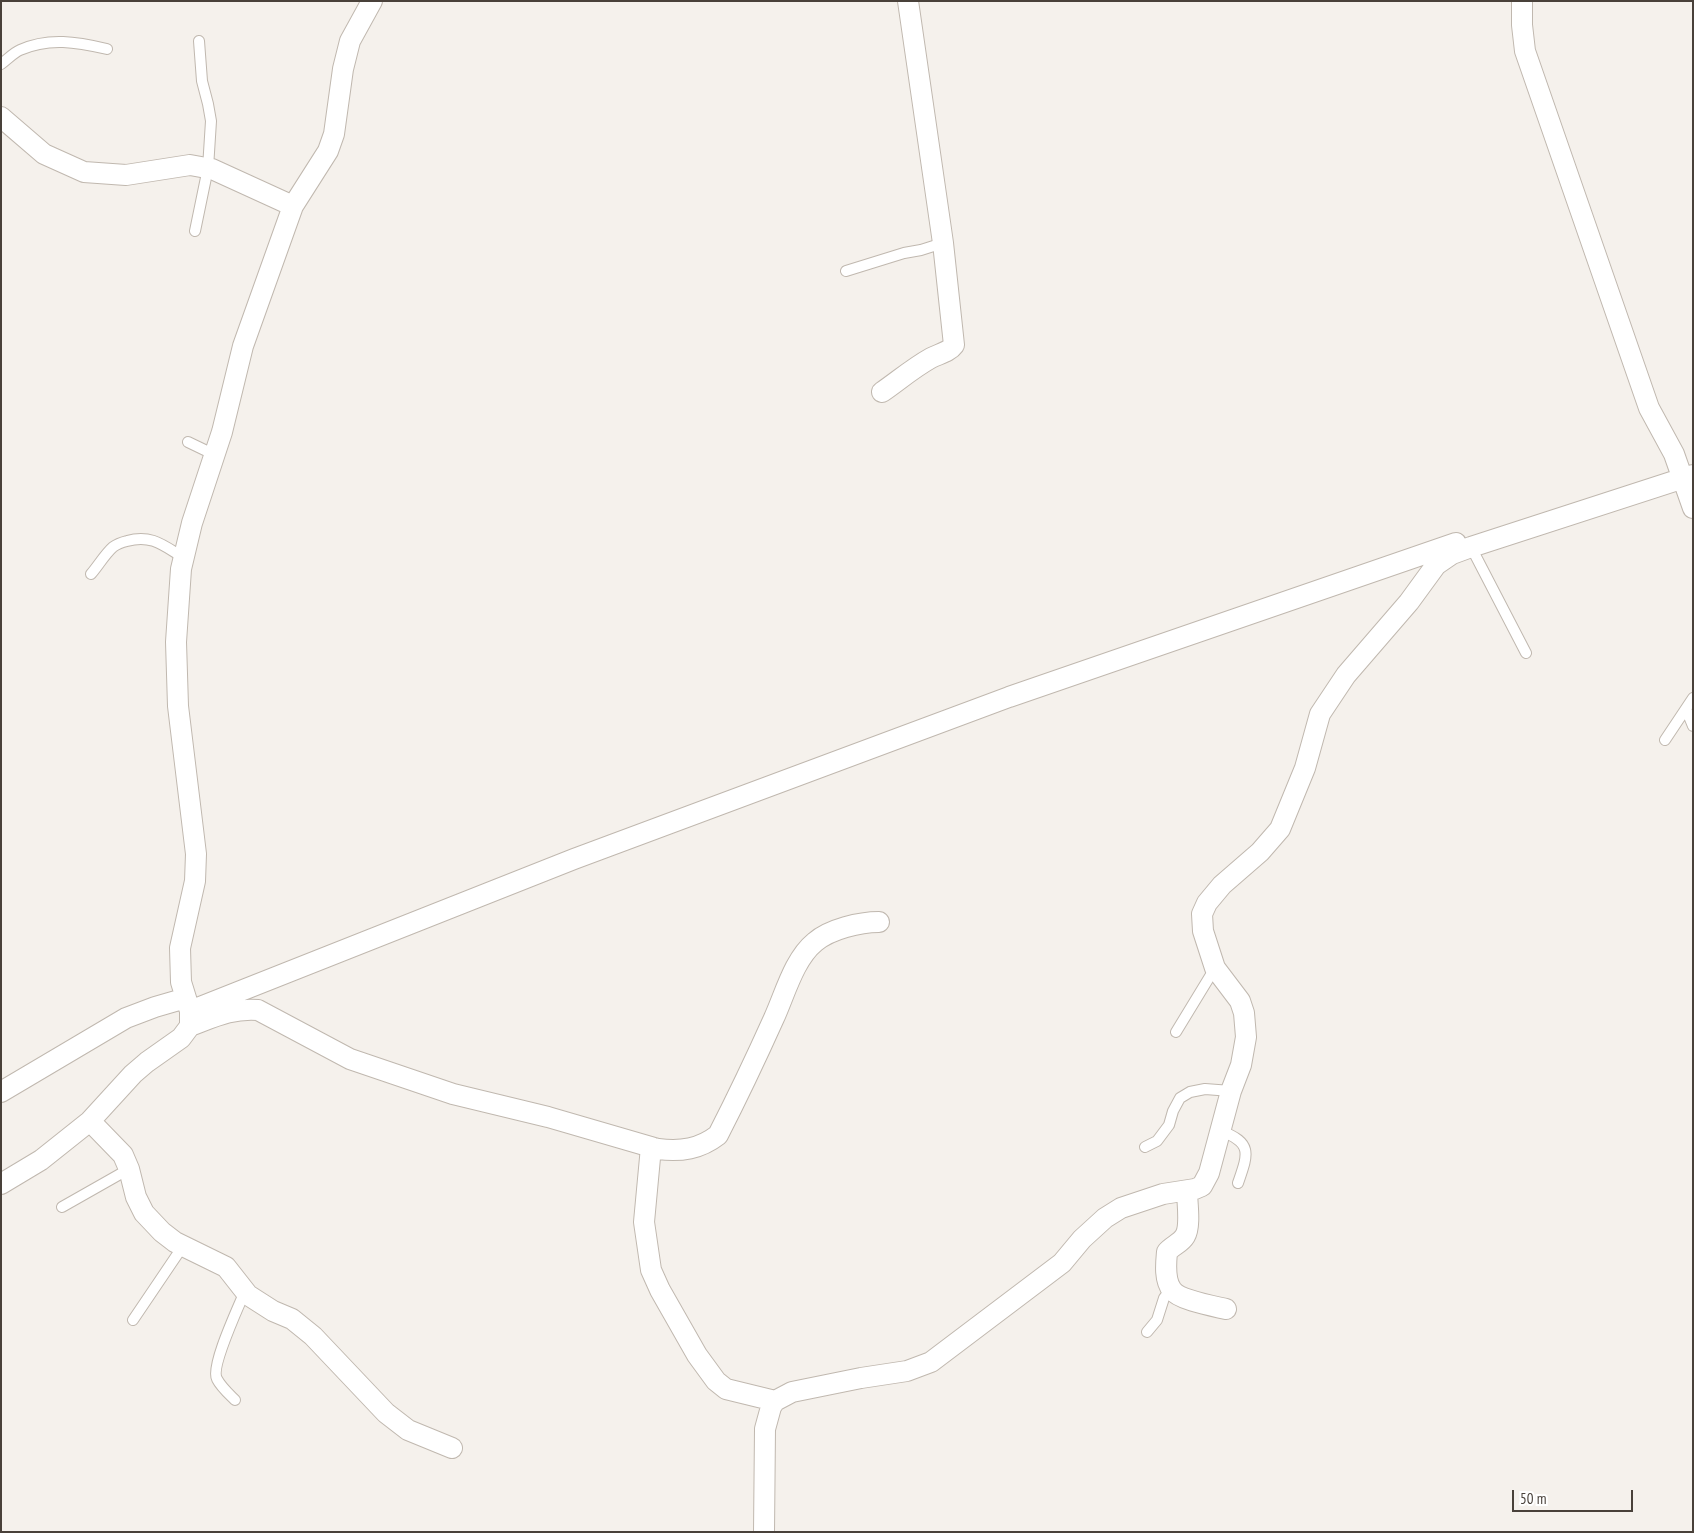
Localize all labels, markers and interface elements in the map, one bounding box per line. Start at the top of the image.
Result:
scale bar [1514,1480,1635,1512]
text: 50 m [1520,1489,1546,1508]

